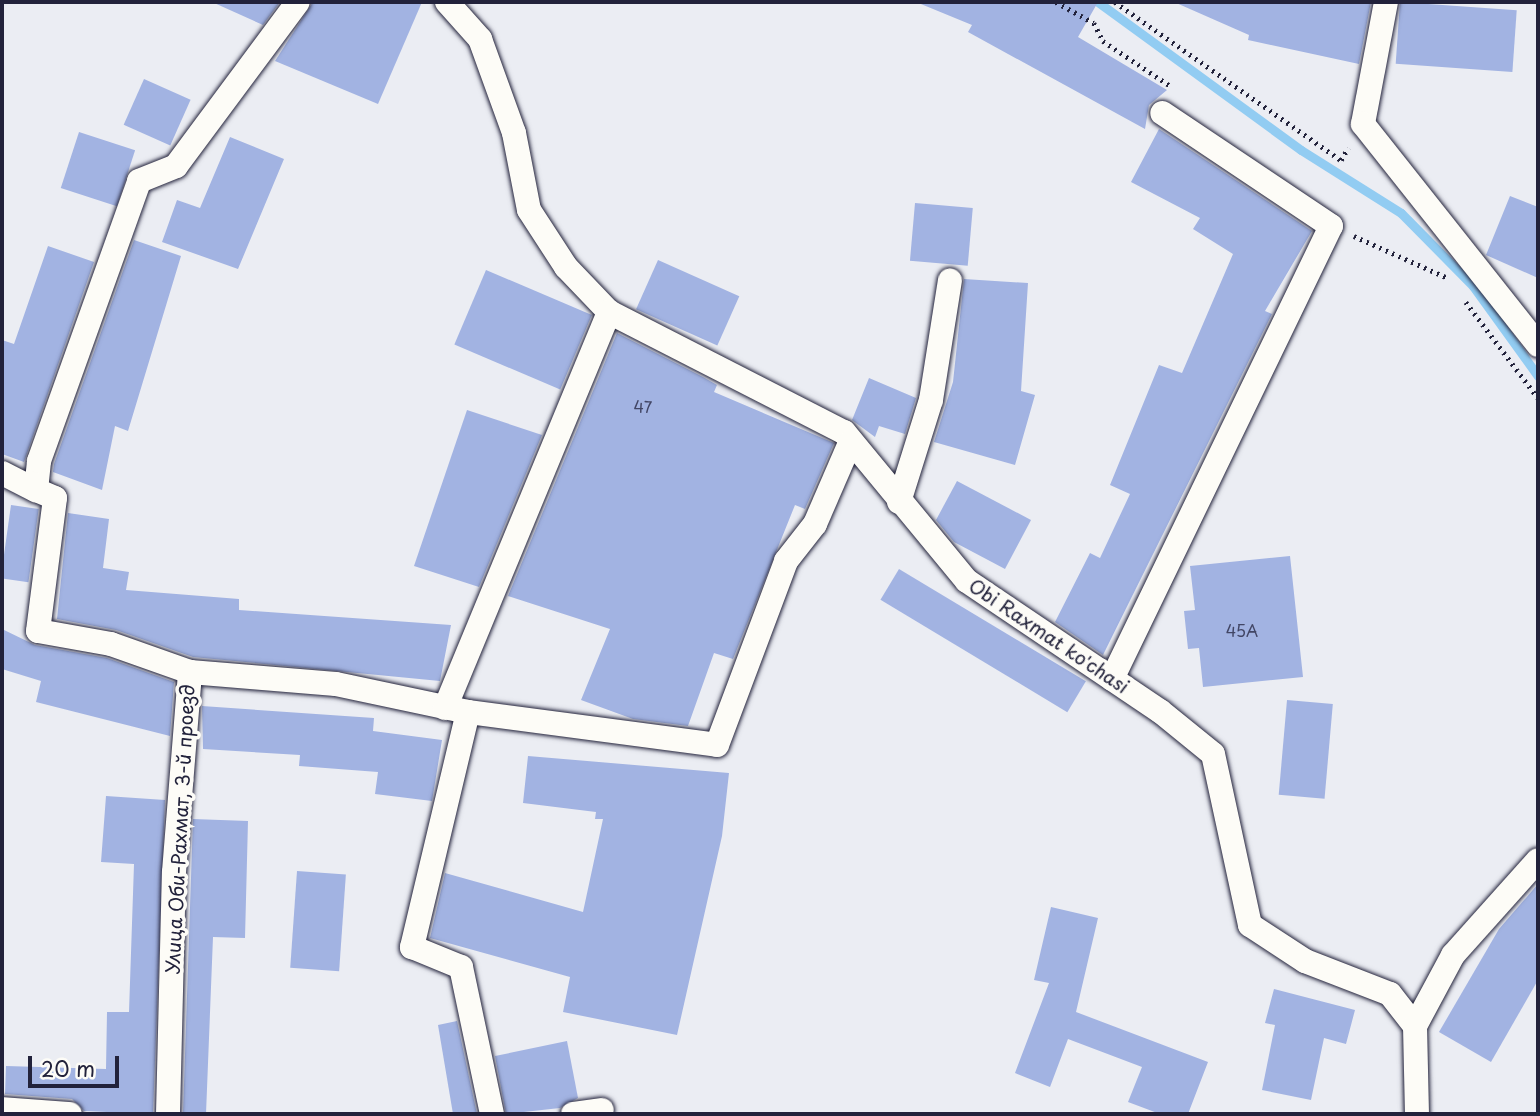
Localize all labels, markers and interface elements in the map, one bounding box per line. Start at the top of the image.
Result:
house number: 47 [634,396,652,416]
street label: Obi Raxmat ko'chasi [965,574,1133,698]
house number: 45А [1226,620,1258,640]
street label: Улица Оби-Рахмат, 3-й проезд [161,683,199,975]
scale bar [32,1042,122,1086]
text: 20 m [41,1052,95,1084]

